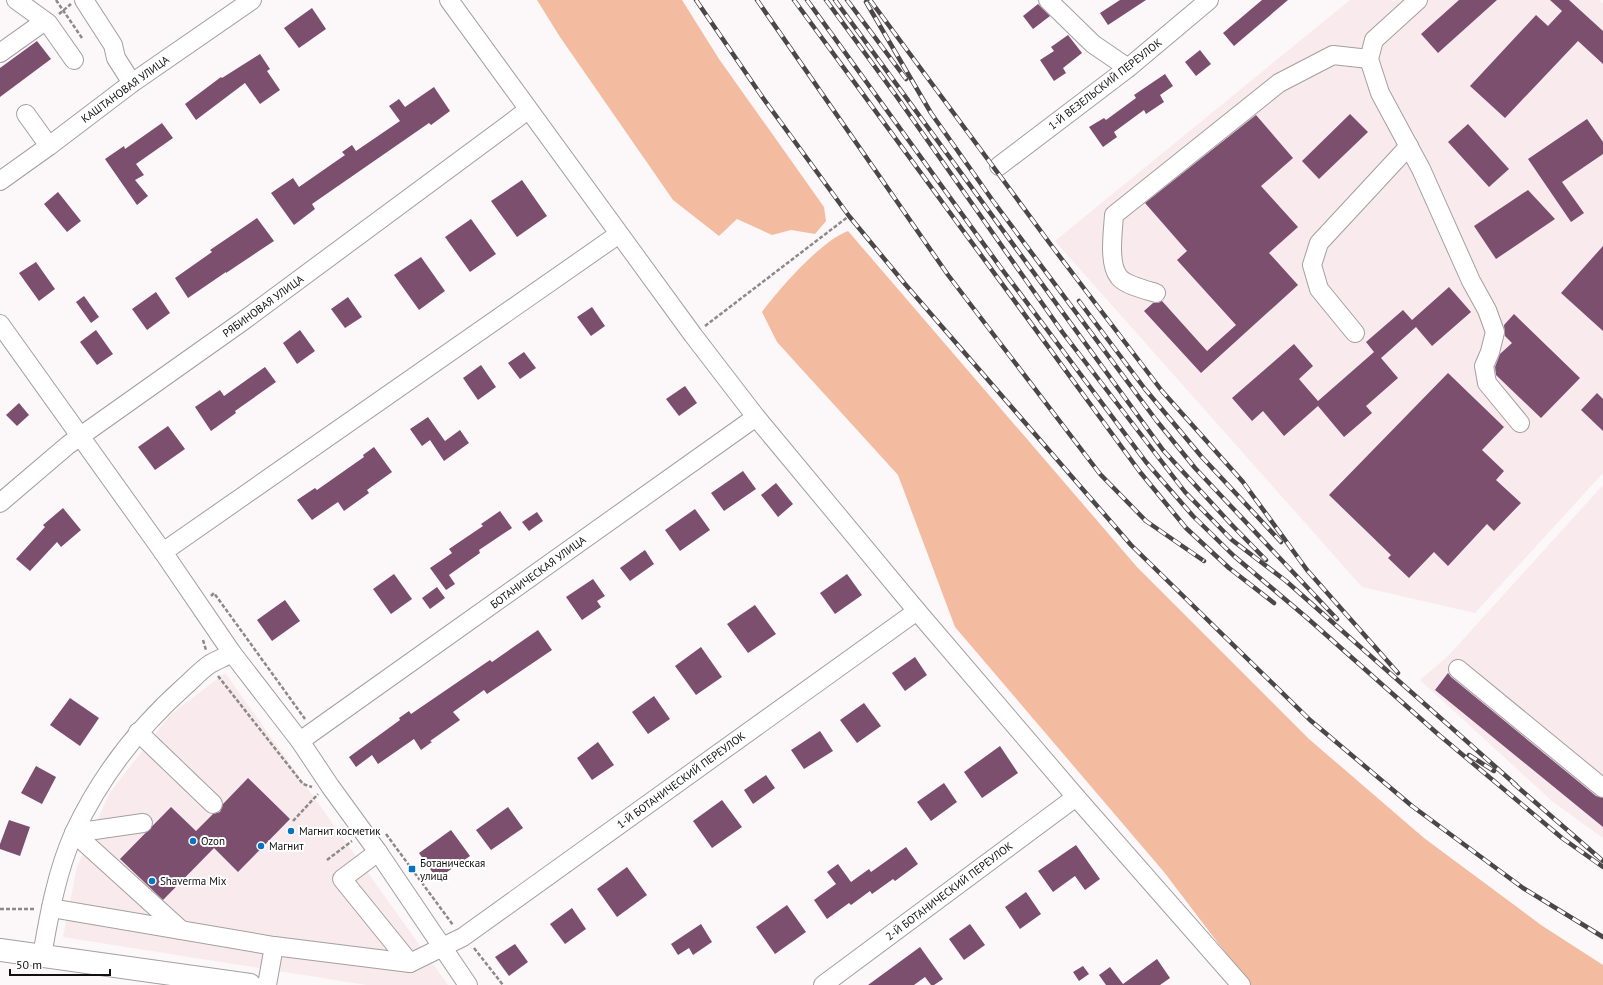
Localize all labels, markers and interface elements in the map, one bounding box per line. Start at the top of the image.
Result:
street label: 1-Й ВЕЗЕЛЬСКИЙ ПЕРЕУЛОК [1045,35,1165,133]
street label: КАШТАНОВАЯ УЛИЦА [78,52,172,126]
street label: РЯБИНОВАЯ УЛИЦА [220,272,307,340]
street label: БОТАНИЧЕСКАЯ УЛИЦА [487,532,589,611]
street label: 1-Й БОТАНИЧЕСКИЙ ПЕРЕУЛОК [614,728,748,831]
place label: Магнит косметик [299,824,381,838]
marker: Магнит косметик [286,826,296,836]
place label: Ozon [201,834,225,848]
marker: Ozon [188,836,198,846]
street label: 2-Й БОТАНИЧЕСКИЙ ПЕРЕУЛОК [883,838,1016,943]
place label: Магнит [269,839,304,853]
marker: Магнит [256,841,266,851]
place label: Ботаническая улица [420,856,485,883]
marker: Ботаническая улица [407,864,417,874]
place label: Shaverma Mix [160,874,227,888]
marker: Shaverma Mix [147,876,157,886]
scale bar [10,951,110,977]
text: 50 m [16,957,42,972]

